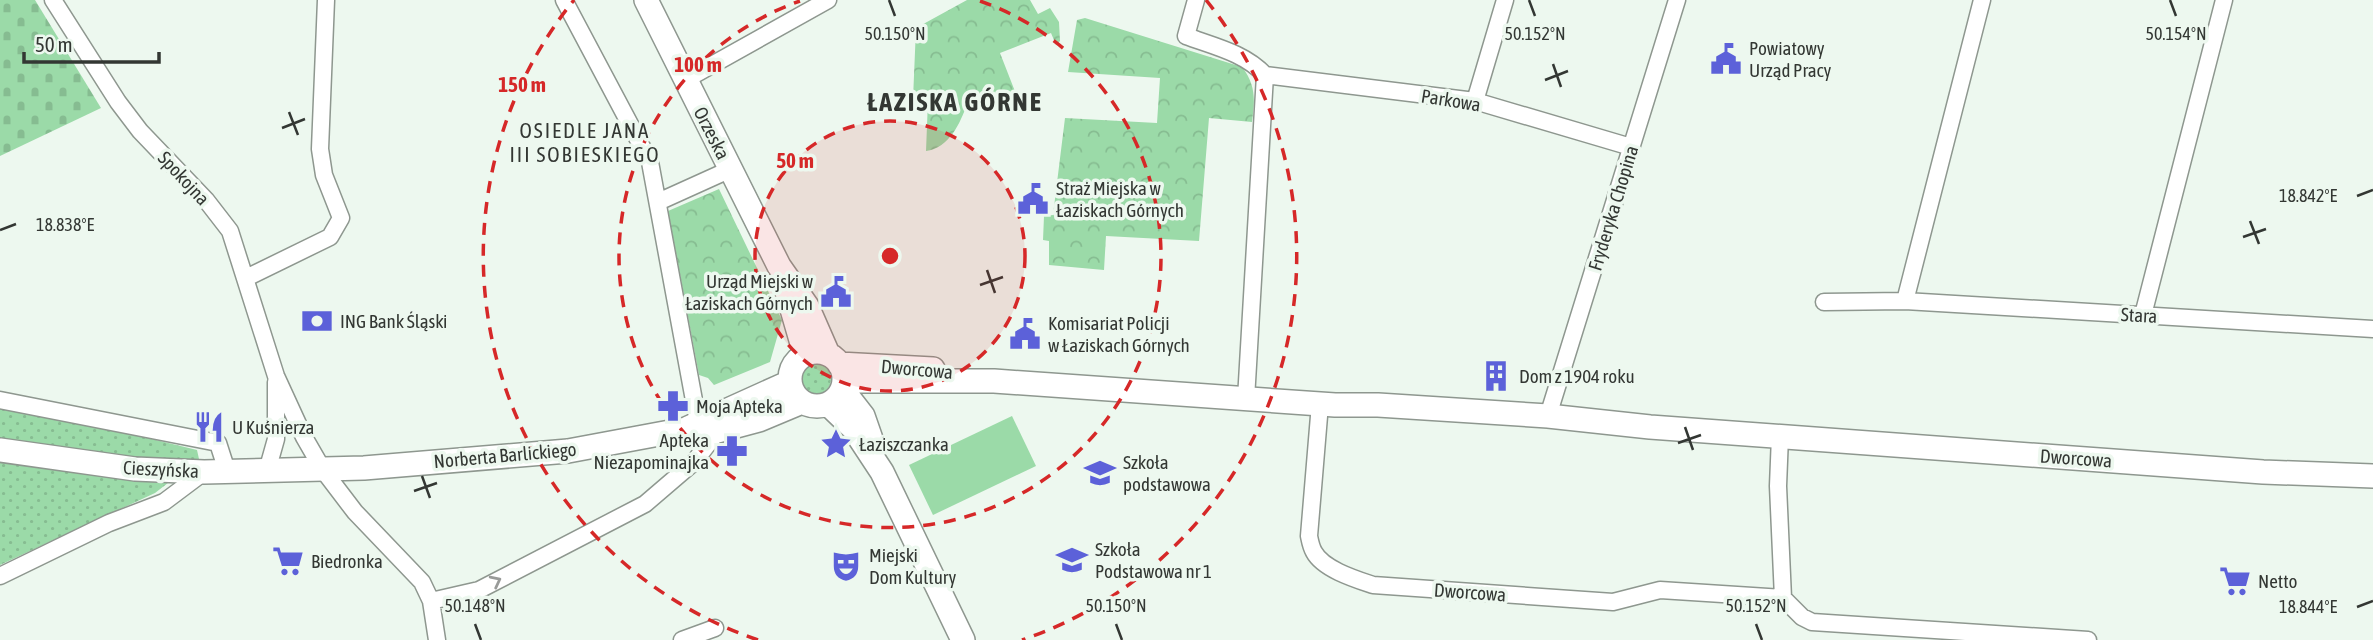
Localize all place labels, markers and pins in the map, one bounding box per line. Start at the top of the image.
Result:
place label: Powiatowy Urząd Pracy [1749,37,1831,81]
public building icon: Powiatowy Urząd Pracy [1709,42,1743,76]
place label: Straż Miejska w Łaziskach Górnych [1056,177,1184,221]
public building icon: Straż Miejska w Łaziskach Górnych [1016,182,1050,216]
centre of rings [878,244,902,268]
place label: Urząd Miejski w Łaziskach Górnych [685,270,814,314]
public building icon: Urząd Miejski w Łaziskach Górnych [819,275,853,309]
bank icon: ING Bank Śląski [300,304,334,338]
place label: ING Bank Śląski [340,310,447,332]
place label: Komisariat Policji w Łaziskach Górnych [1048,312,1190,356]
public building icon: Komisariat Policji w Łaziskach Górnych [1008,317,1042,351]
building icon: Dom z 1904 roku [1479,359,1513,393]
place label: Dom z 1904 roku [1519,365,1635,387]
pharmacy icon: Moja Apteka [656,389,690,423]
place label: Moja Apteka [696,395,783,417]
restaurant icon: U Kuśnierza [192,410,226,444]
place label: U Kuśnierza [232,416,314,438]
place icon: Łaziszczanka [819,427,853,461]
place label: Apteka Niezapominajka [594,429,709,473]
place label: Łaziszczanka [859,433,949,455]
pharmacy icon: Apteka Niezapominajka [715,434,749,468]
place label: Szkoła podstawowa [1123,451,1211,495]
school or university icon: Szkoła podstawowa [1083,456,1117,490]
place label: Szkoła Podstawowa nr 1 [1095,538,1212,582]
school or university icon: Szkoła Podstawowa nr 1 [1055,543,1089,577]
supermarket icon: Biedronka [271,544,305,578]
place label: Miejski Dom Kultury [869,544,956,588]
theatre icon: Miejski Dom Kultury [829,549,863,583]
place label: Biedronka [311,550,383,572]
supermarket icon: Netto [2218,564,2252,598]
place label: Netto [2258,570,2298,592]

